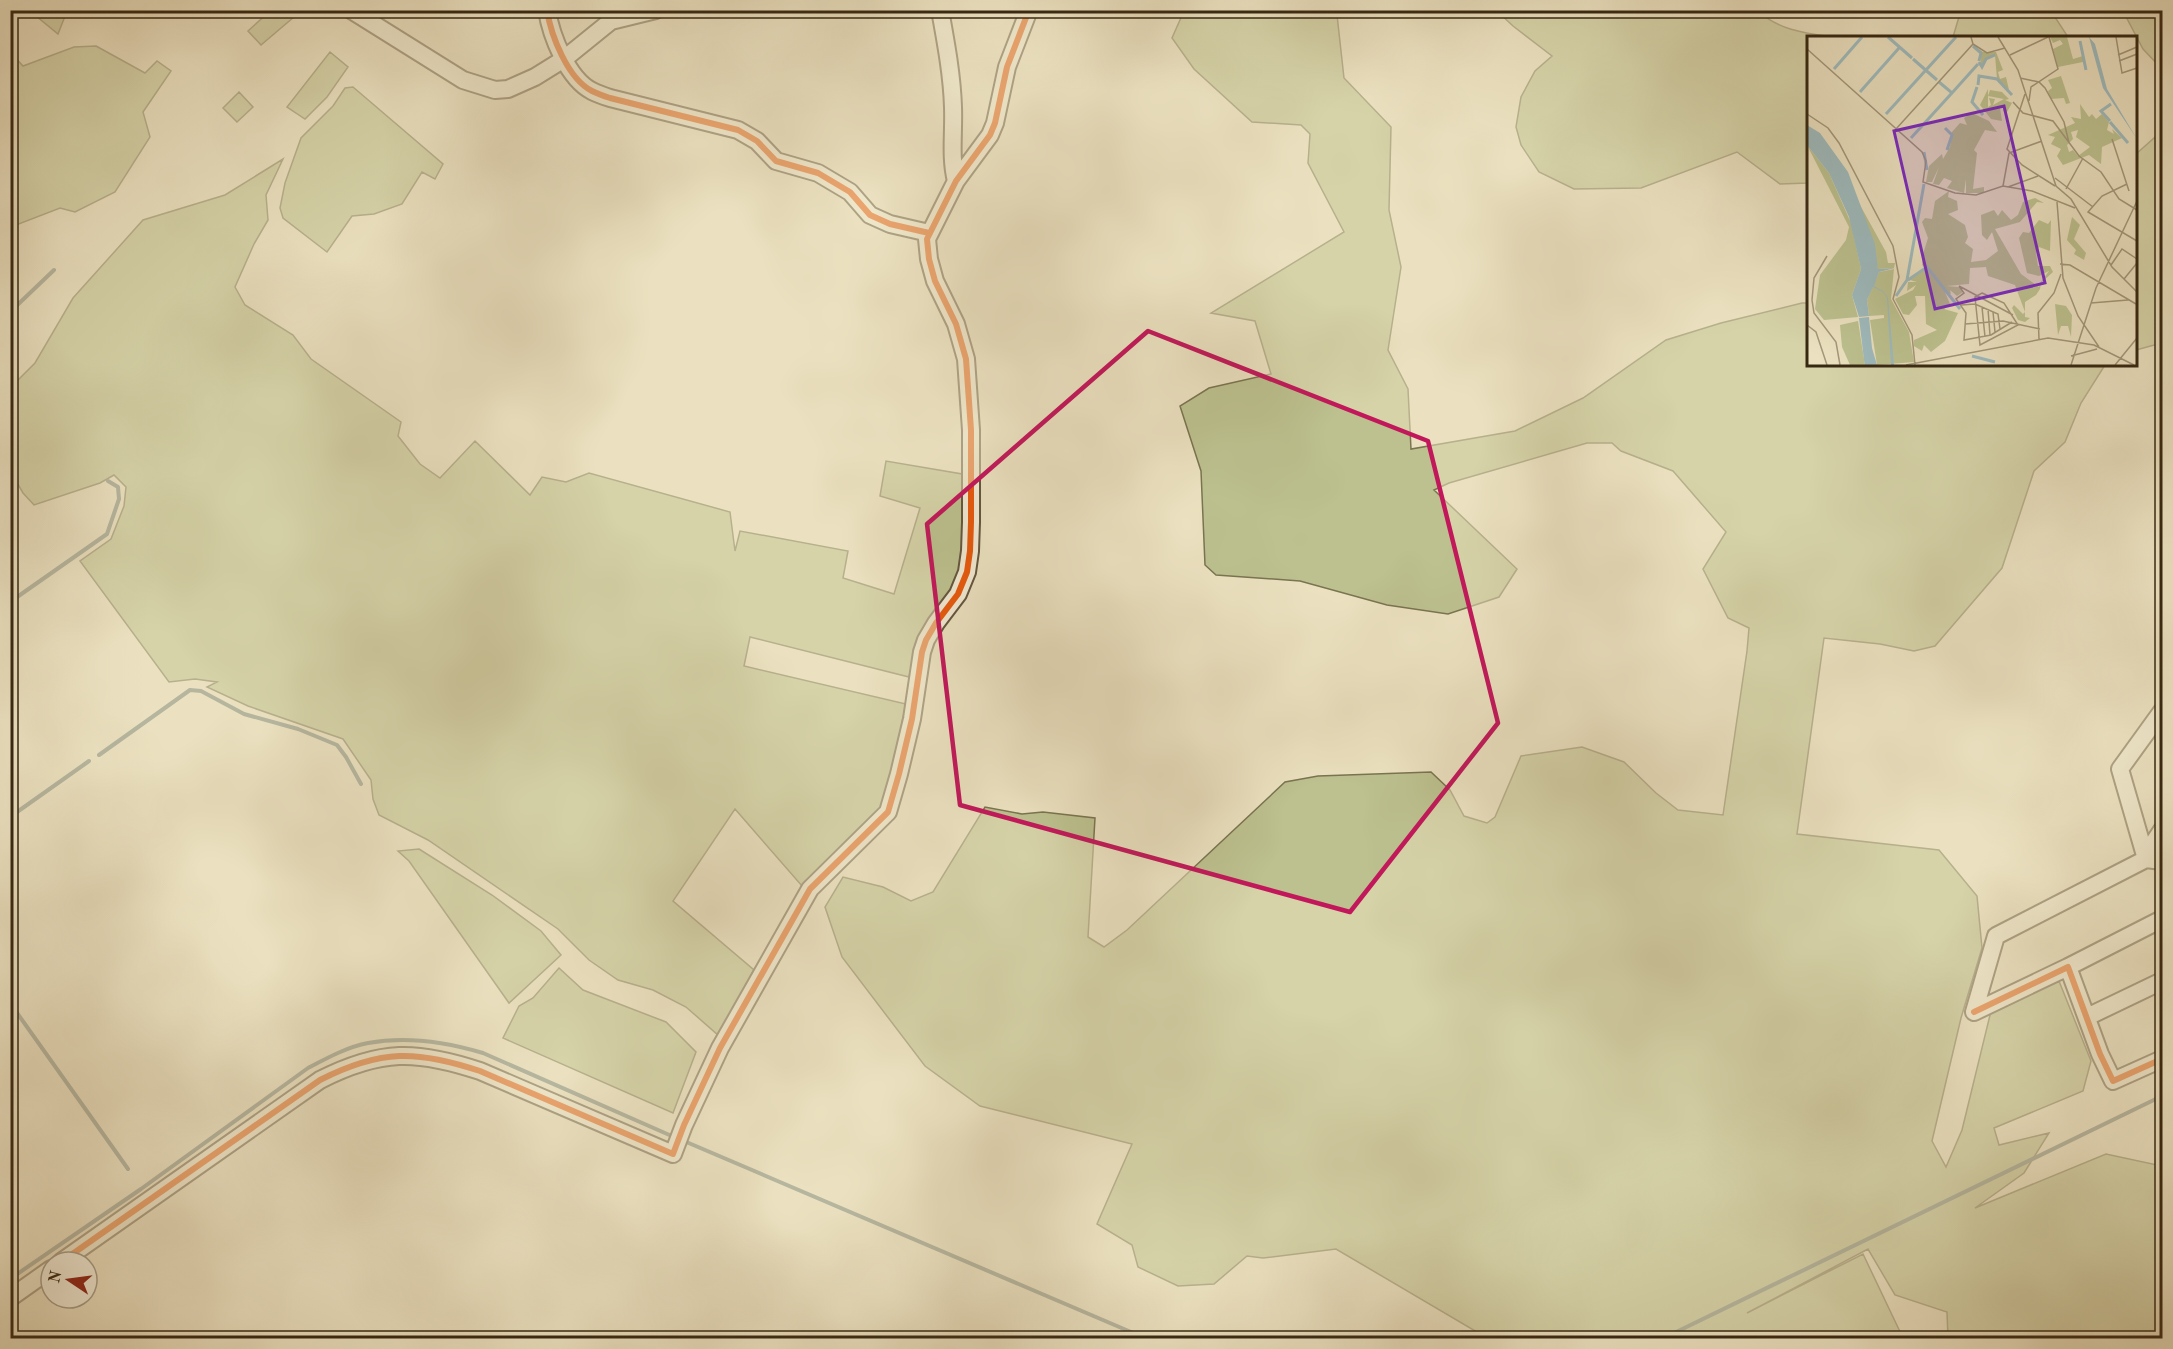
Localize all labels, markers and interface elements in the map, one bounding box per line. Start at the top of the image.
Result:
inset map [1807,36,2137,366]
north arrow [39,1250,99,1310]
text: N [47,1269,66,1285]

